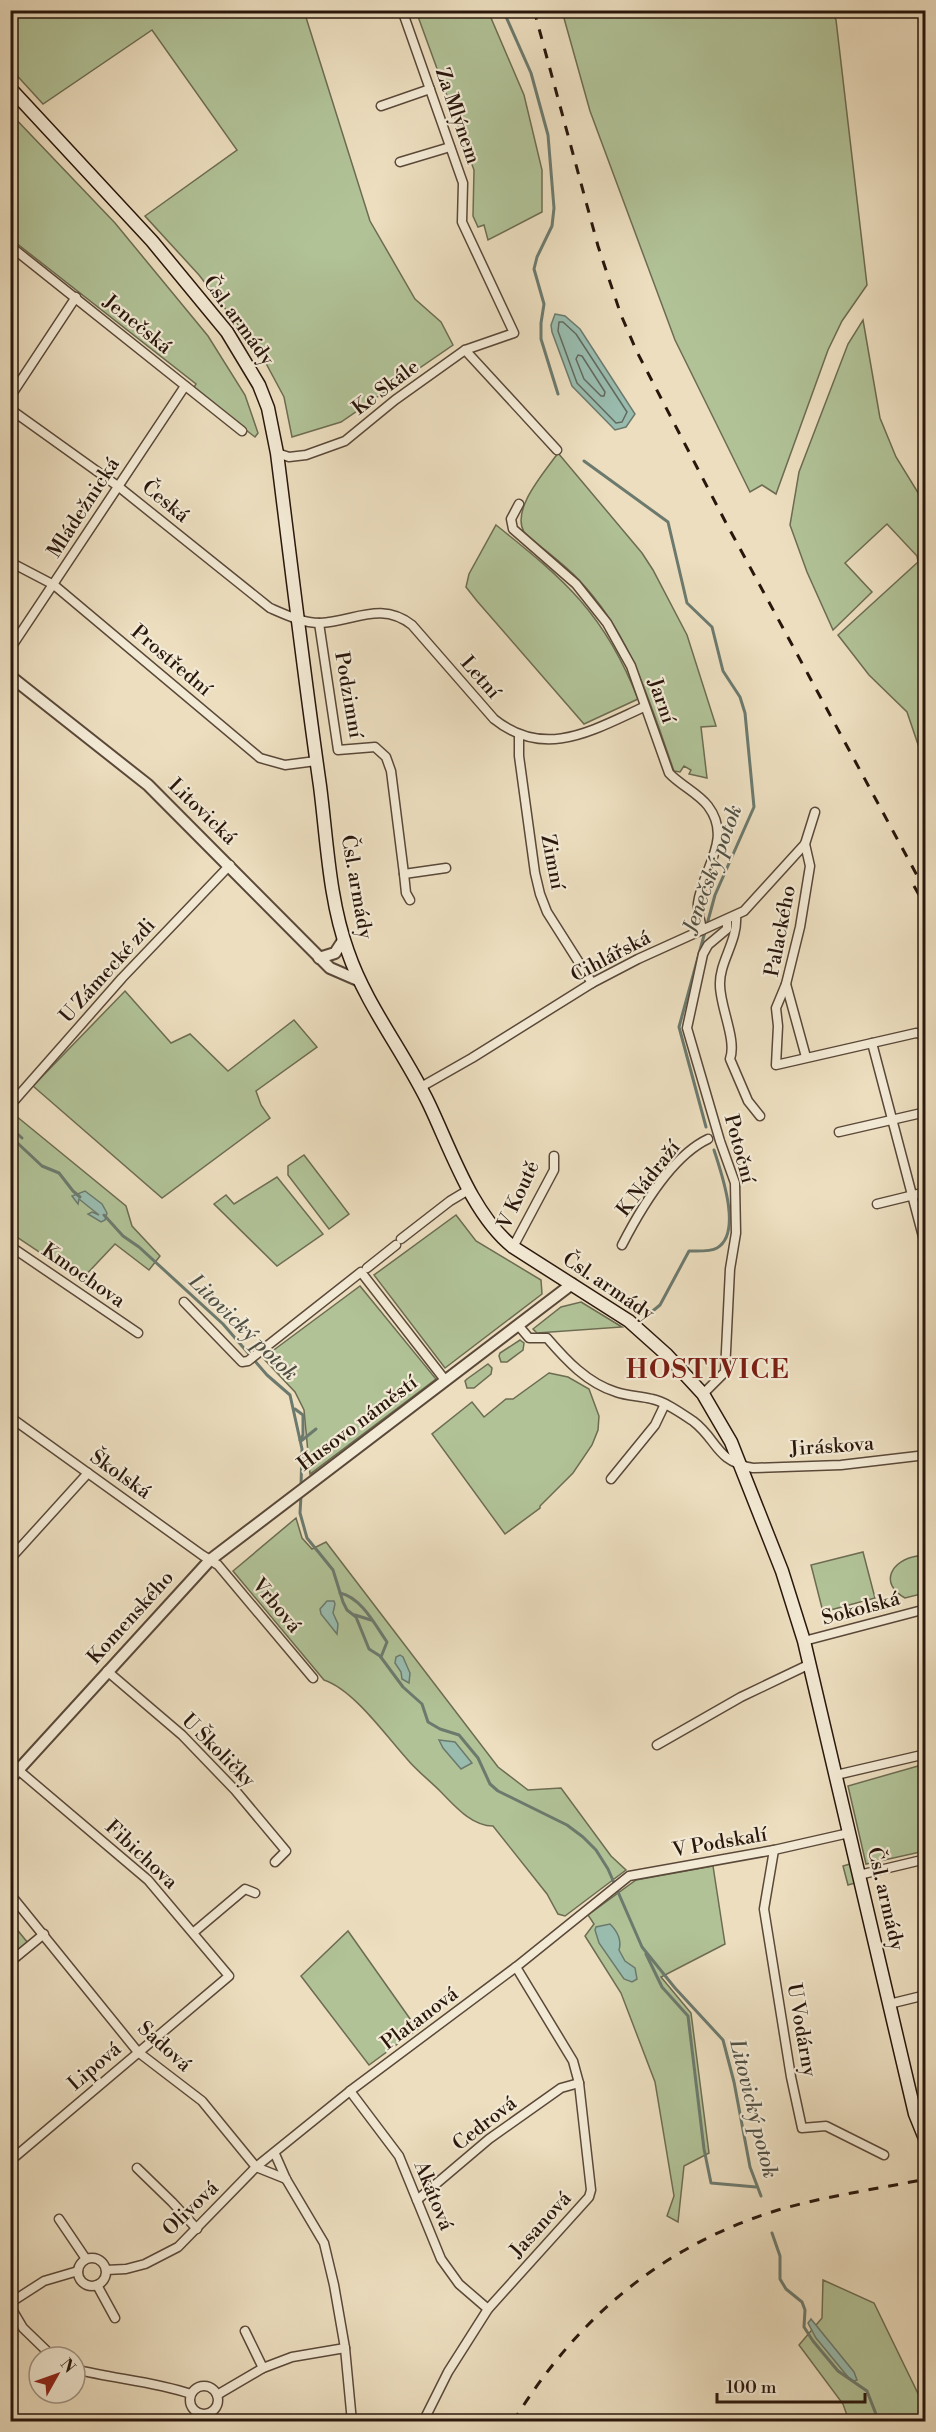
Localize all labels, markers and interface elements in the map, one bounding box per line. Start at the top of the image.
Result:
street label: Za Mlýnem [429,65,485,168]
street label: Čsl. armády [197,271,280,371]
street label: Jenečská [97,289,177,361]
street label: Ke Skále [348,355,424,421]
street label: Mládežnická [42,452,126,563]
street label: Česká [136,475,195,529]
street label: Prostřední [126,620,218,703]
street label: Podzimní [328,650,368,741]
street label: Letní [455,651,506,706]
street label: Jarní [641,674,681,728]
street label: Litovická [163,773,242,851]
water label: Jenečský potok [677,801,748,939]
street label: Zimní [534,832,570,893]
street label: Čsl. armády [335,833,378,941]
street label: Palackého [760,883,802,979]
street label: U Zámecké zdi [55,913,162,1028]
street label: Cihlářská [567,925,656,988]
street label: Potoční [718,1112,761,1187]
street label: K Nádraží [612,1135,687,1222]
street label: V Koutě [492,1157,546,1234]
street label: Kmochova [36,1238,130,1314]
street label: Čsl. armády [557,1246,659,1327]
water label: Litovický potok [182,1269,303,1387]
district label: HOSTIVICE [626,1354,790,1386]
street label: Husovo náměstí [293,1370,424,1477]
street label: Jiráskova [788,1432,876,1462]
street label: Školská [85,1444,157,1505]
street label: Komenského [82,1566,180,1670]
street label: Vrbová [245,1573,307,1639]
street label: Sokolská [819,1586,904,1631]
street label: U Školičky [176,1708,261,1793]
street label: Fibichova [99,1815,183,1896]
street label: V Podskalí [670,1822,771,1864]
street label: Čsl. armády [861,1845,910,1953]
street label: Platanová [377,1981,464,2056]
street label: U Vodárny [780,1981,822,2079]
street label: Sadová [132,2016,197,2078]
water label: Litovický potok [723,2036,783,2181]
street label: Lipová [63,2037,127,2097]
street label: Cedrová [448,2091,523,2157]
street label: Akátová [407,2157,459,2235]
street label: Olivová [158,2176,225,2242]
street label: Jasanová [504,2186,578,2264]
north arrow [27,2345,87,2405]
text: N [56,2355,80,2378]
scale bar [717,2366,866,2404]
text: 100 m [726,2376,777,2399]

